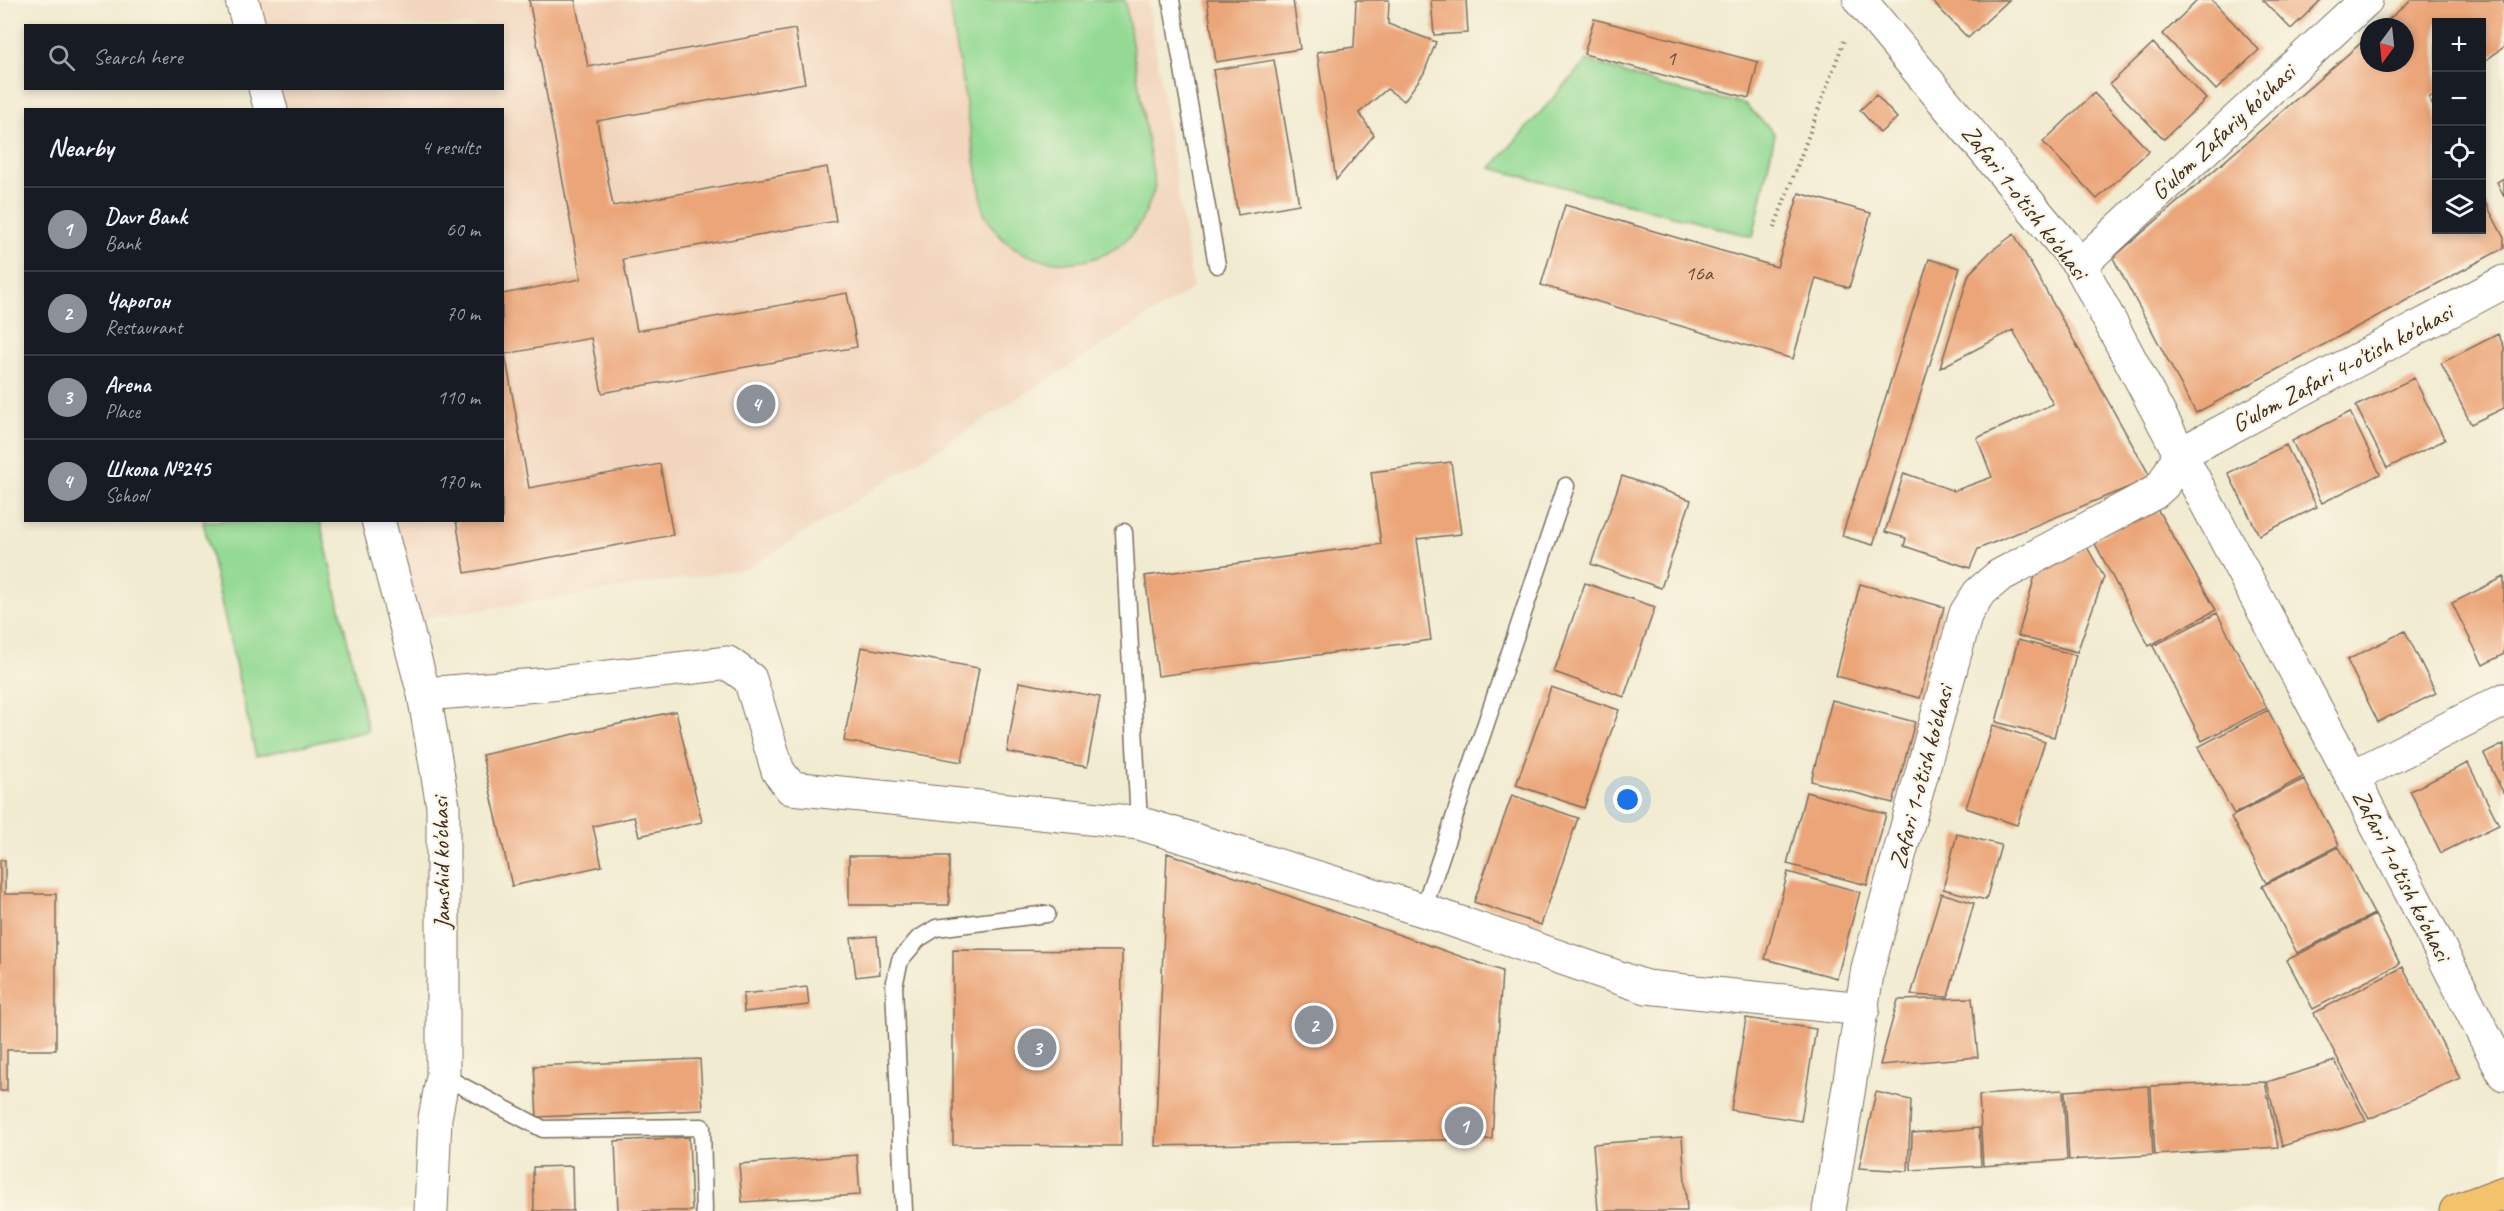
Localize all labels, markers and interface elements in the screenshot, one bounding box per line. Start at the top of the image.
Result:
north arrow [2360,18,2414,72]
map controls [2432,18,2486,234]
button: + [2432,18,2486,72]
search box [24,24,504,90]
icon: search [45,41,78,74]
text: Search here [93,43,183,71]
house number: 1 [1666,45,1677,71]
street label: G'ulom Zafariy ko'chasi [2145,56,2303,206]
button: − [2432,72,2486,126]
street label: Zafari 1-o'tish ko'chasi [1955,119,2096,287]
button: locate [2432,126,2486,180]
text: Nearby [48,131,113,164]
text: 4 results [421,135,480,160]
button: layers [2432,180,2486,234]
text: Davr Bank [105,203,187,231]
text: 1 [63,217,72,242]
text: 60 m [446,217,480,242]
text: Bank [105,231,140,256]
house number: 16а [1685,260,1715,286]
text: Чарогон [105,287,170,315]
street label: G'ulom Zafari 4-o'tish ko'chasi [2227,296,2460,439]
text: 2 [63,301,72,326]
text: 70 m [446,301,480,326]
text: Restaurant [105,315,182,340]
text: Arena [105,371,150,399]
pin: 4 [736,382,776,426]
text: 3 [63,385,72,410]
text: 110 m [437,385,480,410]
text: Place [105,399,140,424]
text: Школа №245 [105,455,210,483]
text: 4 [63,469,72,494]
text: 170 m [437,469,480,494]
text: School [105,483,148,508]
street label: Zafari 1-o'tish ko'chasi [1882,680,1960,872]
street label: Zafari 1-o'tish ko'chasi [2346,784,2459,968]
your location [1613,785,1642,814]
street label: Jamshid ko'chasi [425,794,457,930]
pin: 2 [1294,1002,1334,1048]
pin: 3 [1018,1026,1056,1070]
pin: 1 [1444,1104,1484,1148]

